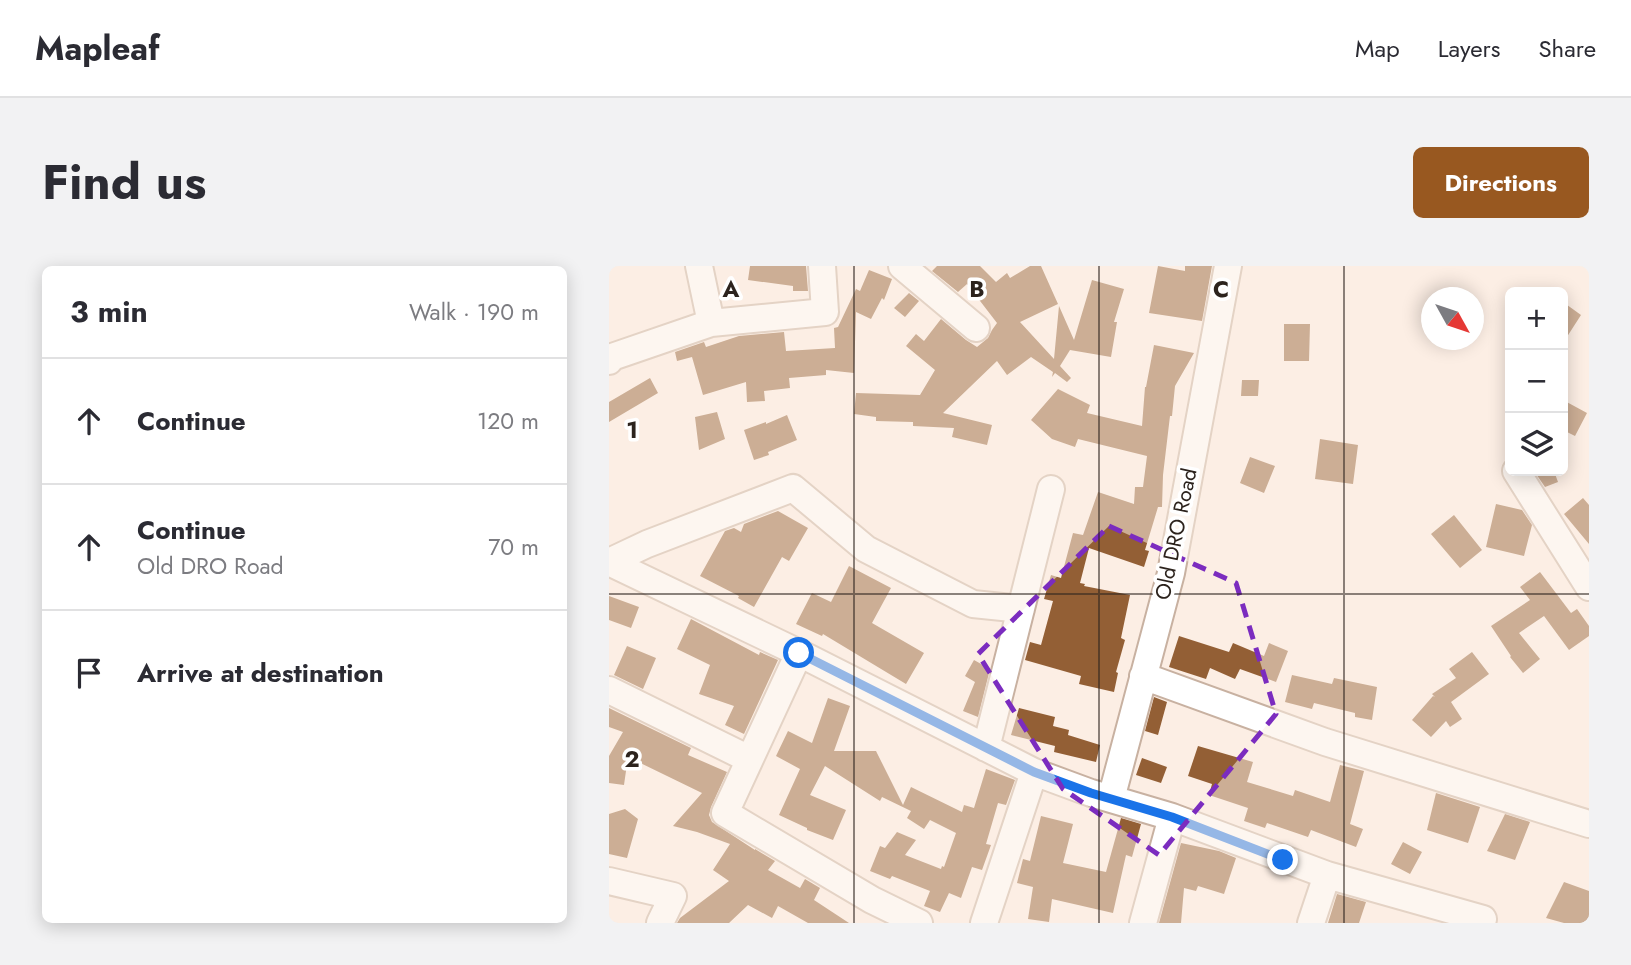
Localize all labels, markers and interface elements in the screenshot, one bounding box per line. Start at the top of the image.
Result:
text: Mapleaf [35,25,160,72]
text: Map [1355,31,1400,66]
text: Layers [1438,31,1500,66]
text: Share [1538,31,1596,66]
text: Find us [42,147,206,217]
button: Directions [1413,147,1589,218]
text: A [722,272,740,306]
text: B [969,272,985,306]
text: C [1213,272,1229,306]
north arrow [1421,287,1484,350]
map controls [1505,287,1568,476]
button: + [1505,287,1568,350]
text: 3 min [70,290,148,333]
text: Walk · 190 m [409,295,539,329]
button: − [1505,350,1568,413]
icon: ahead [70,402,108,440]
text: Continue [137,402,246,440]
text: 120 m [477,404,539,438]
text: 1 [626,413,638,447]
button: layers [1505,413,1568,476]
street label: Old DRO Road [1147,465,1205,603]
text: Continue [137,511,246,549]
icon: ahead [70,528,108,566]
text: 70 m [488,530,539,564]
text: Old DRO Road [137,549,284,583]
route start [783,637,814,668]
icon: arrive [70,654,108,692]
text: Arrive at destination [137,654,384,692]
text: 2 [624,742,640,776]
route end [1267,844,1298,875]

